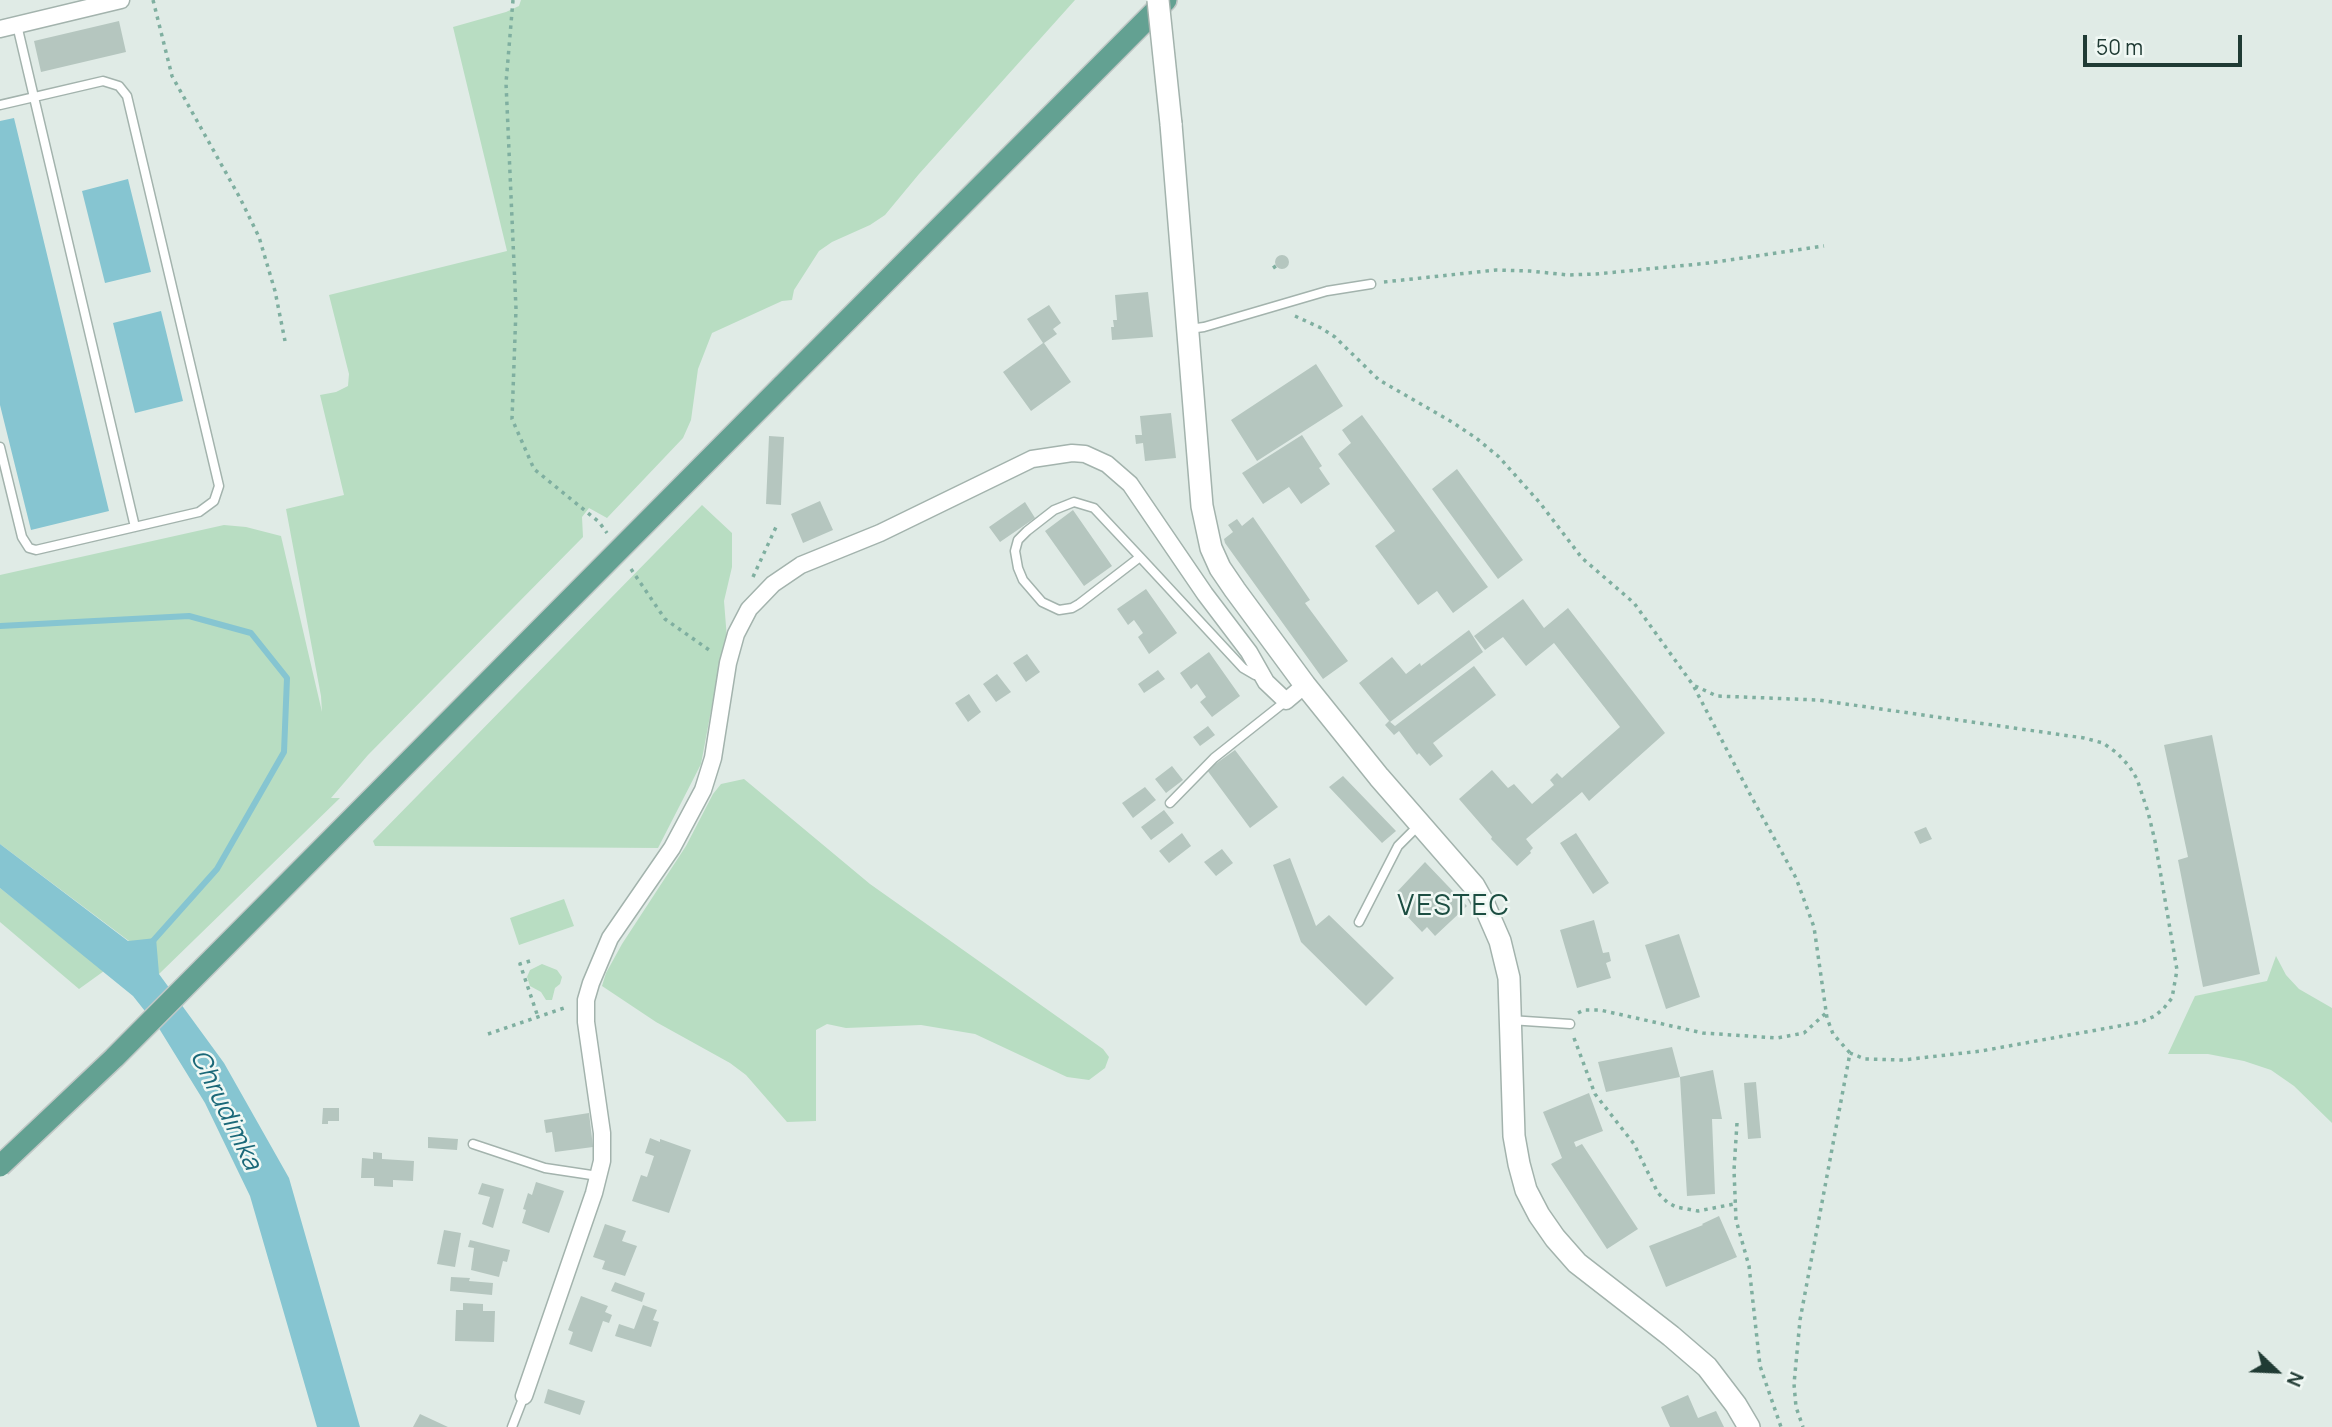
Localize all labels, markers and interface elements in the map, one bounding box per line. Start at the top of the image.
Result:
scale bar [2087,21,2246,65]
text: 50 m [2096,33,2143,61]
district label: VESTEC [1398,890,1510,924]
water label: Chrudimka [183,1045,267,1175]
north arrow [2241,1336,2311,1406]
text: N [2281,1368,2310,1391]

